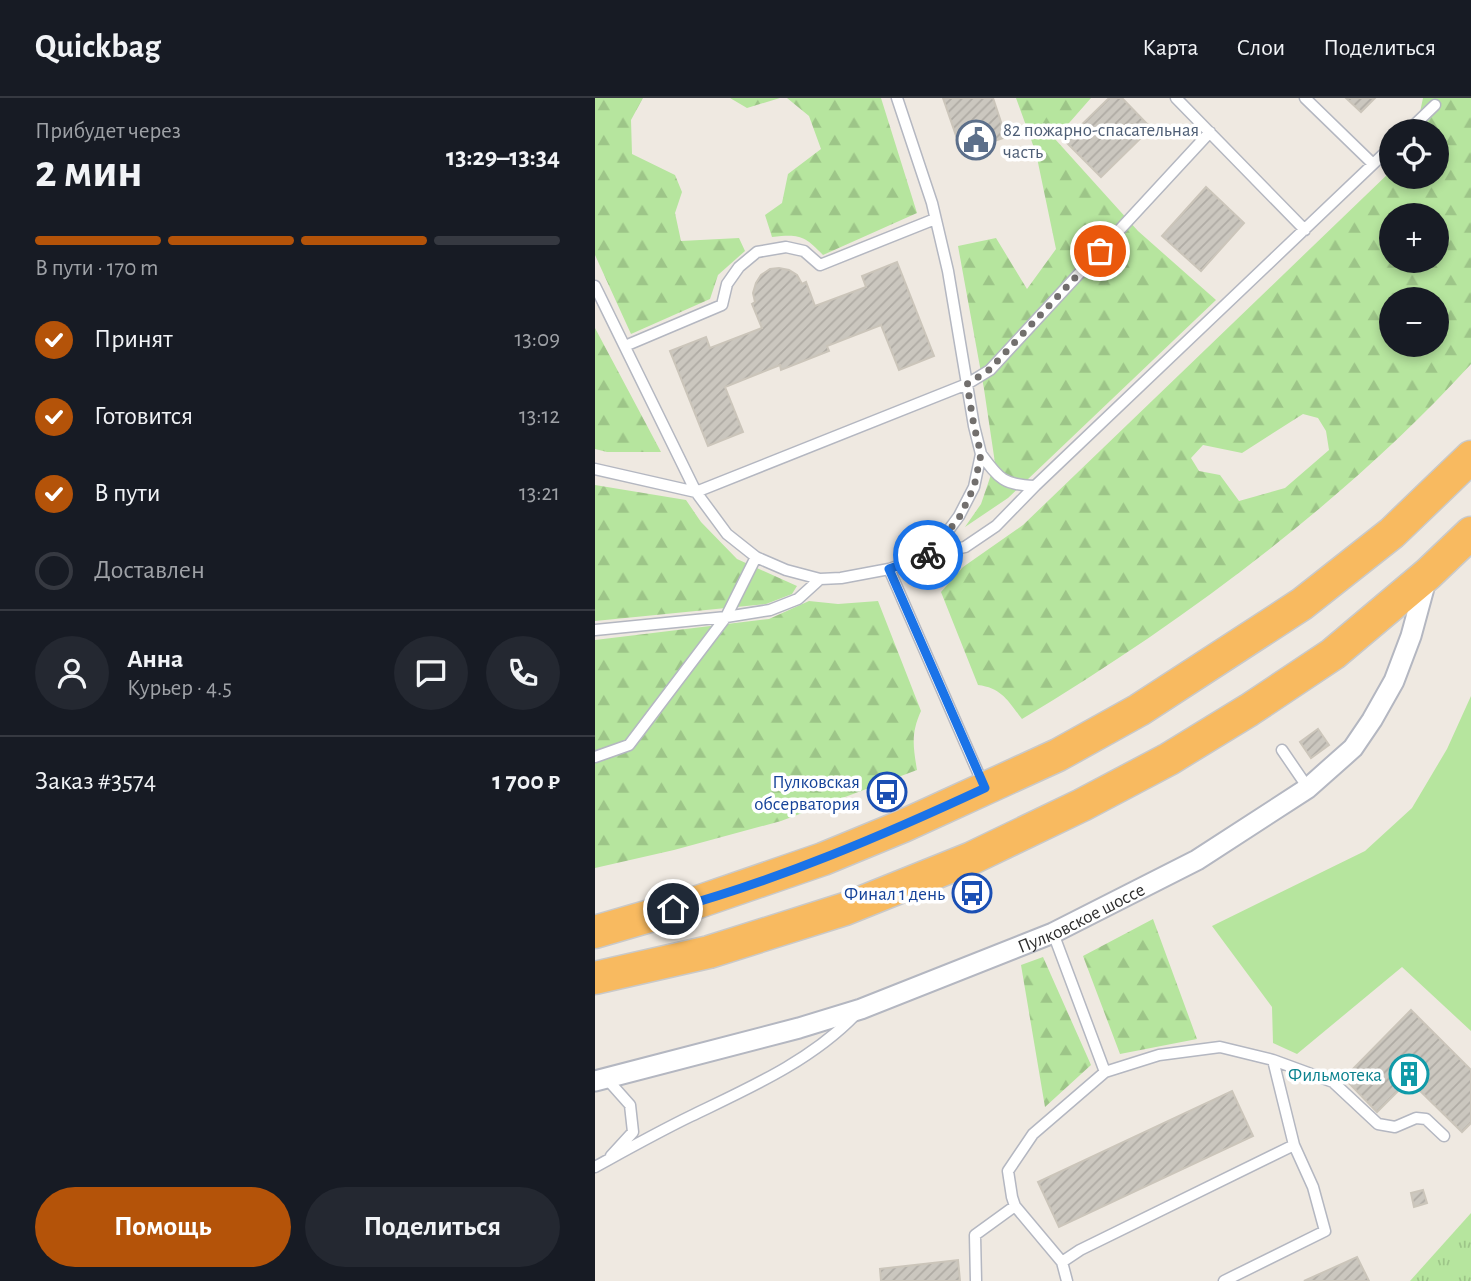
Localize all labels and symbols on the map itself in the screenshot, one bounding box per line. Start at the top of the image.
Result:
public building icon: 82 пожарно-спасательная часть [955,119,997,161]
place label: 82 пожарно-спасательная часть [1003,121,1199,162]
pin [1070,221,1130,281]
courier [893,520,963,590]
bus stop icon: Пулковская обсерватория [866,771,908,813]
place label: Пулковская обсерватория [754,773,860,814]
bus stop icon: Финал 1 день [951,872,993,914]
pin [643,879,703,939]
street label: Пулковское шоссе [1015,880,1148,957]
place label: Финал 1 день [844,885,945,904]
building icon: Фильмотека [1388,1053,1430,1095]
place label: Фильмотека [1288,1066,1382,1085]

